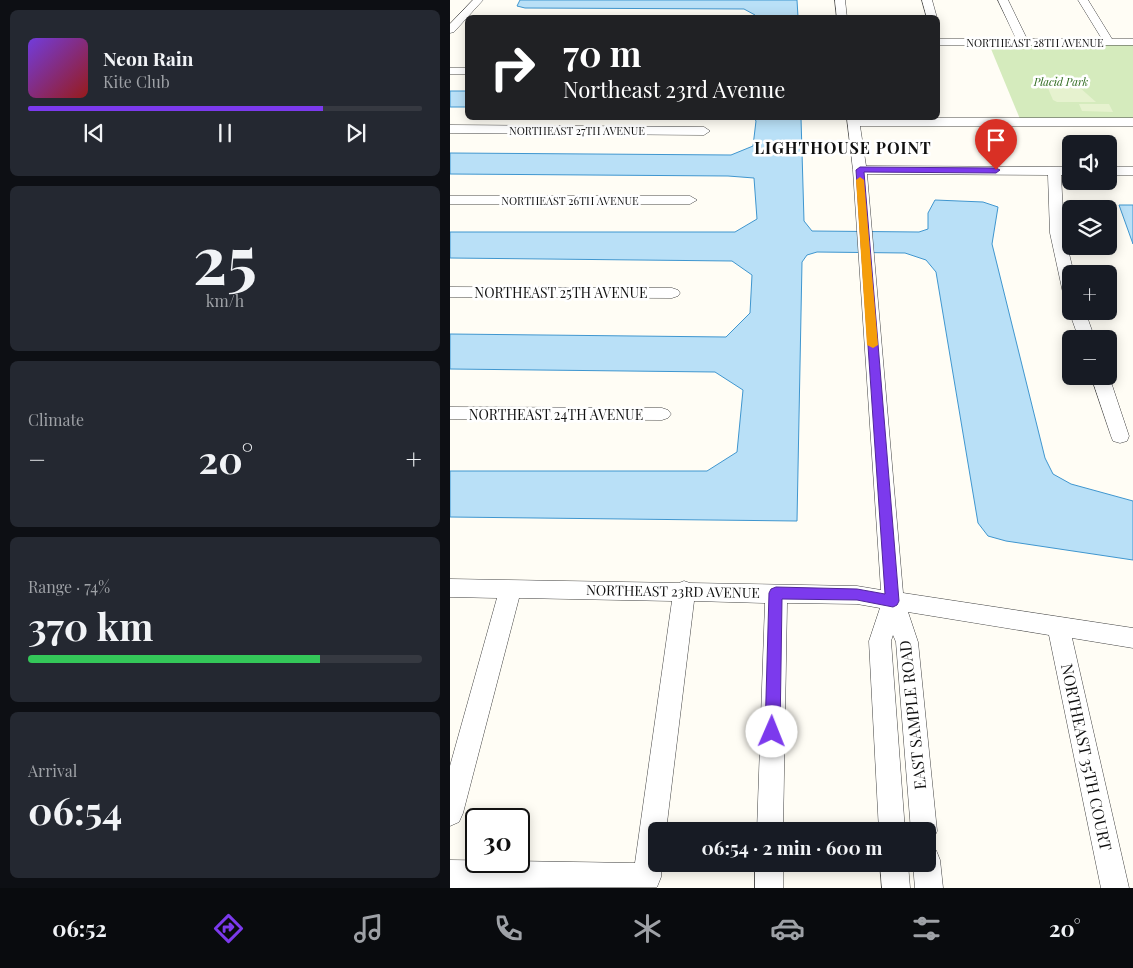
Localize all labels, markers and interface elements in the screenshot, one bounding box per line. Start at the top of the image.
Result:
text: 70 m [563,29,641,76]
icon: right [480,35,545,100]
street label: NORTHEAST 28TH AVENUE [966,35,1104,50]
text: Neon Rain [103,45,193,71]
text: Kite Club [103,71,170,92]
text: Northeast 23rd Avenue [563,74,785,104]
park label: Placid Park [1033,74,1089,89]
icon: previous [80,119,108,147]
icon: pause [211,119,239,147]
icon: next [342,119,370,147]
pin [975,119,1017,170]
street label: NORTHEAST 27TH AVENUE [509,123,645,138]
icon: arrive [982,126,1010,154]
map controls [1062,135,1117,385]
button: sound [1062,135,1117,190]
district label: LIGHTHOUSE POINT [754,137,932,158]
street label: NORTHEAST 26TH AVENUE [501,193,639,208]
button: layers [1062,200,1117,255]
text: 25 [193,214,257,300]
button: + [1062,265,1117,320]
street label: NORTHEAST 25TH AVENUE [474,283,648,302]
text: km/h [206,290,244,311]
button: − [1062,330,1117,385]
street label: NORTHEAST 24TH AVENUE [469,405,643,424]
text: Climate [28,409,84,430]
text: 20° [198,433,253,484]
text: − [28,440,46,477]
text: + [406,440,422,477]
text: Range · 74% [28,576,110,597]
street label: NORTHEAST 23RD AVENUE [586,580,760,602]
text: 370 km [28,600,153,651]
street label: EAST SAMPLE ROAD [894,639,930,791]
street label: NORTHEAST 35TH COURT [1057,661,1117,853]
position arrow [745,705,797,757]
text: Arrival [28,760,77,781]
text: 06:54 [28,784,122,835]
speed limit sign: 30 [465,808,530,873]
text: 06:54 · 2 min · 600 m [702,834,882,860]
icon: directions [211,911,246,946]
icon: music [351,911,386,946]
icon: phone [491,911,526,946]
icon: climate [630,911,665,946]
icon: car [770,911,805,946]
icon: filters [909,911,944,946]
text: 06:52 [52,913,107,943]
text: 20° [1049,913,1081,943]

